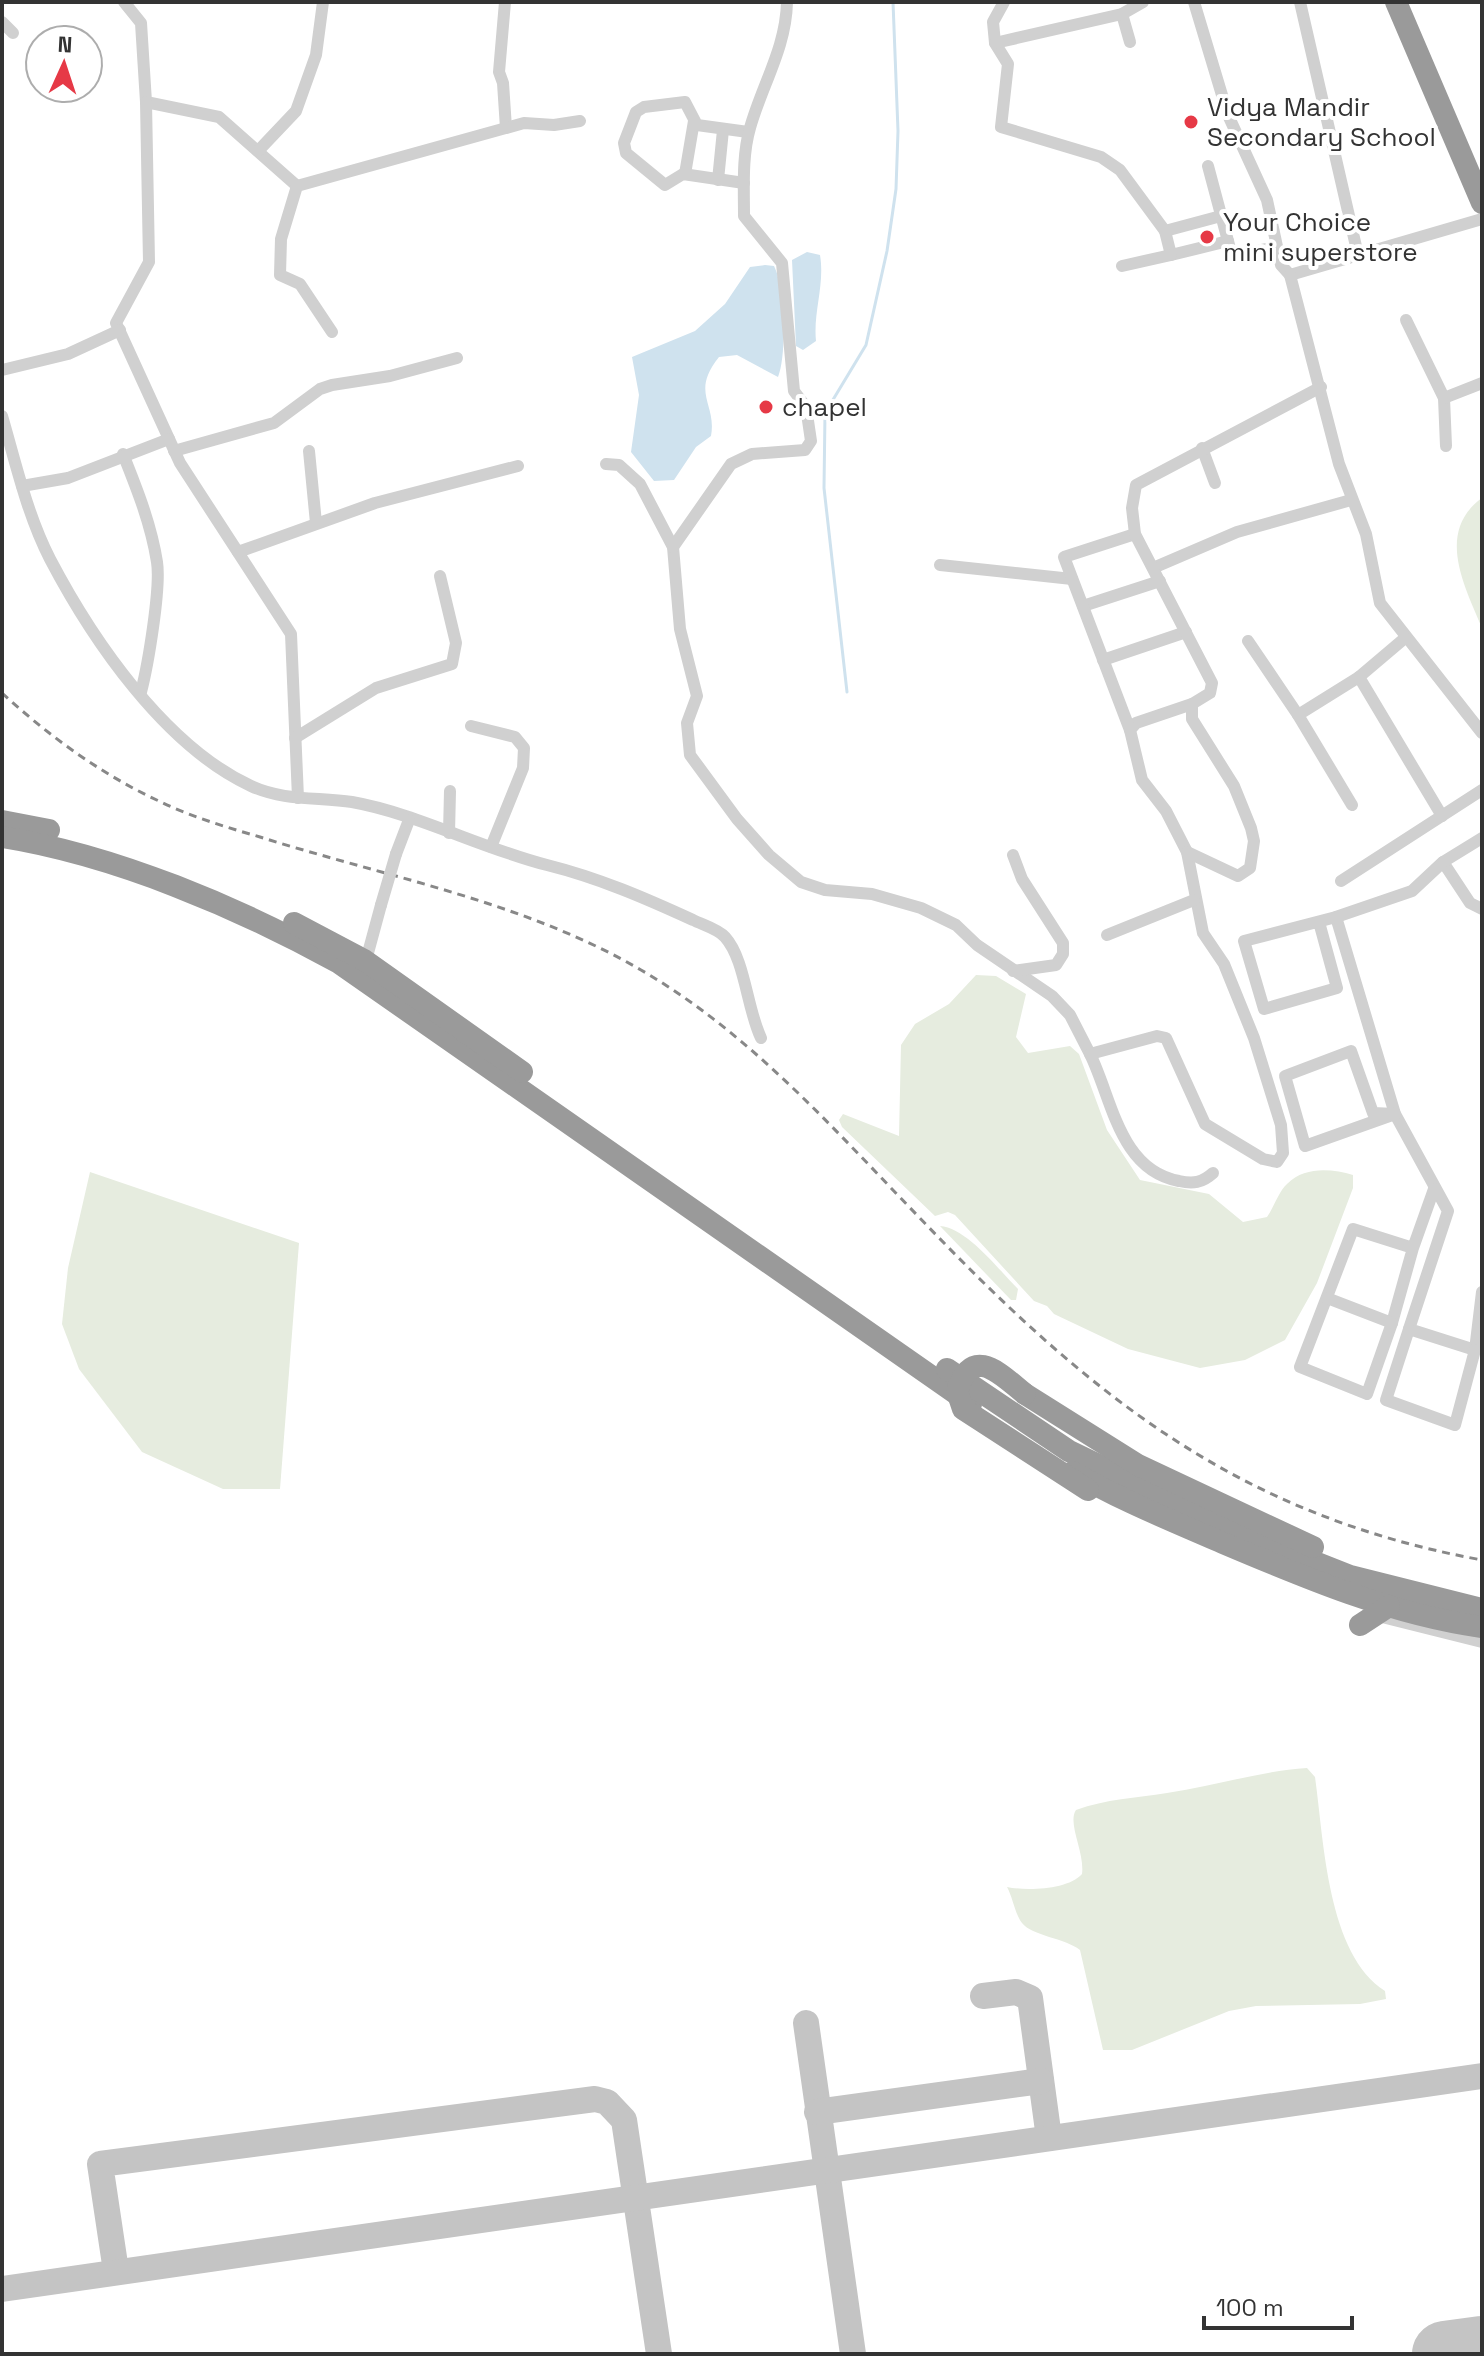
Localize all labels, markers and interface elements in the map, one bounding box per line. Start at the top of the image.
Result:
north arrow [24,24,104,104]
text: N [57,30,73,58]
place label: Vidya Mandir Secondary School [1207,90,1436,154]
marker: Vidya Mandir Secondary School [1182,113,1200,131]
place label: Your Choice mini superstore [1223,205,1418,269]
marker: Your Choice mini superstore [1198,228,1216,246]
place label: chapel [782,390,867,424]
marker: chapel [757,398,775,416]
scale bar [1204,2280,1352,2330]
text: 100 m [1216,2292,1284,2323]

